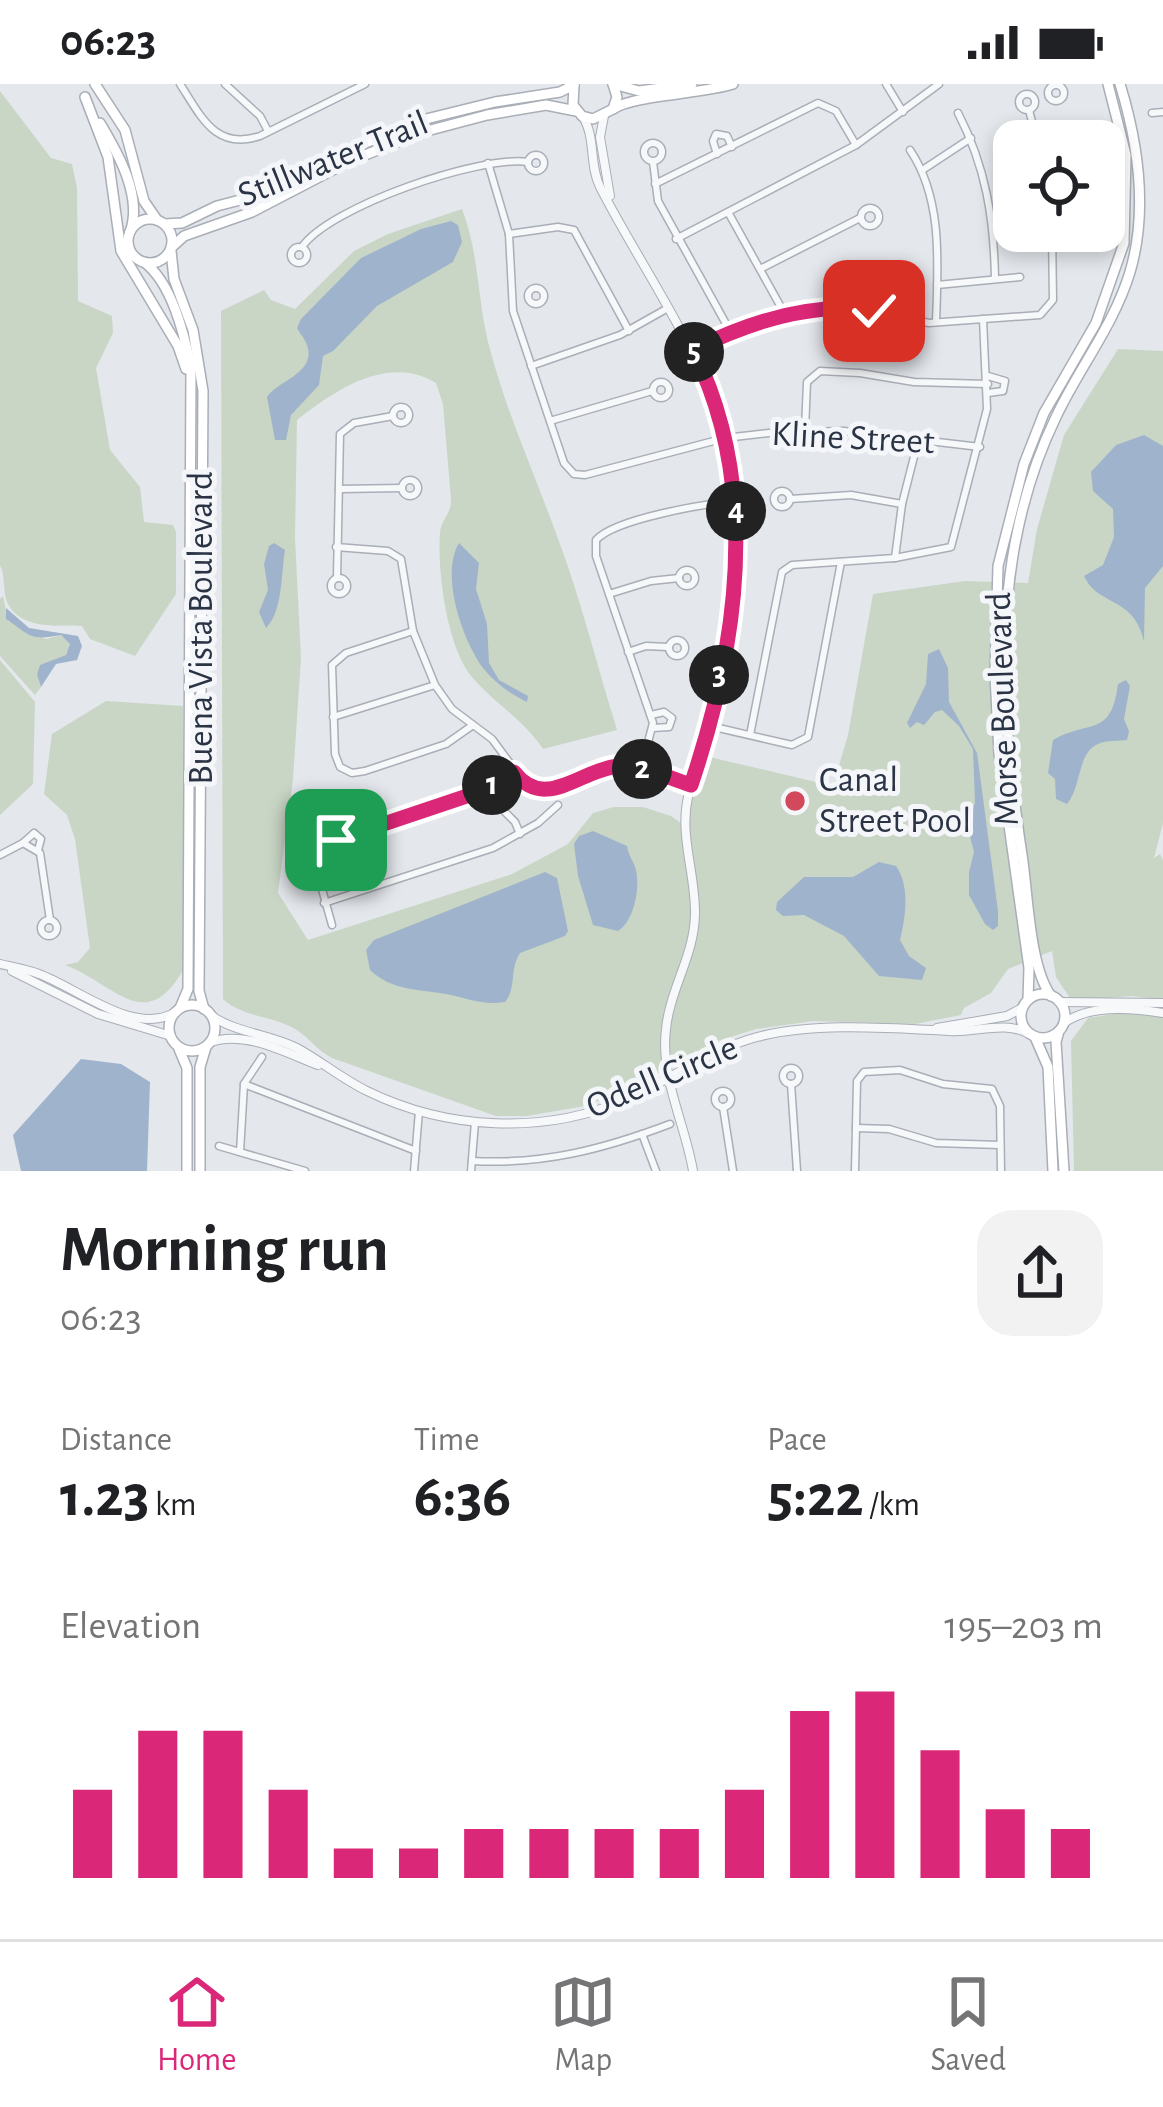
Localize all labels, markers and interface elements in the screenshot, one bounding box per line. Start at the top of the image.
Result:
text: 06:23 [60,19,156,64]
street label: Stillwater Trail [233,105,433,213]
map controls [993,120,1125,252]
button: locate [993,120,1125,252]
pin [823,260,925,362]
icon: check [841,278,907,344]
pin: 5 [664,322,724,382]
text: 5 [687,335,701,368]
street label: Kline Street [771,416,936,460]
street label: Buena Vista Boulevard [183,471,219,785]
pin: 4 [706,481,766,541]
text: 4 [728,494,744,527]
street label: Morse Boulevard [981,591,1025,827]
pin: 3 [689,645,749,705]
text: 3 [712,658,726,691]
pin: 2 [612,739,672,799]
text: 2 [634,752,650,785]
pin: 1 [462,755,522,815]
place label: Canal Street Pool [819,762,971,839]
text: 1 [486,768,498,801]
marker: Canal Street Pool [782,788,808,814]
pin [285,789,387,891]
icon: arrive [303,807,369,873]
street label: Odell Circle [581,1029,743,1125]
button: share [977,1210,1103,1336]
text: Morning run [60,1217,389,1283]
text: 06:23 [60,1299,142,1338]
text: Distance [60,1424,172,1457]
text: Time [414,1424,479,1457]
text: Pace [767,1424,827,1457]
text: 1.23 [60,1467,149,1527]
text: 6:36 [414,1467,511,1527]
text: 5:22 [767,1467,864,1527]
text: km [149,1489,196,1522]
text: /km [864,1489,920,1522]
text: Elevation [60,1607,201,1646]
text: 195–203 m [944,1607,1103,1646]
tab: Home [157,1969,236,2081]
tab: Map [550,1969,616,2081]
tab: Saved [930,1969,1006,2081]

